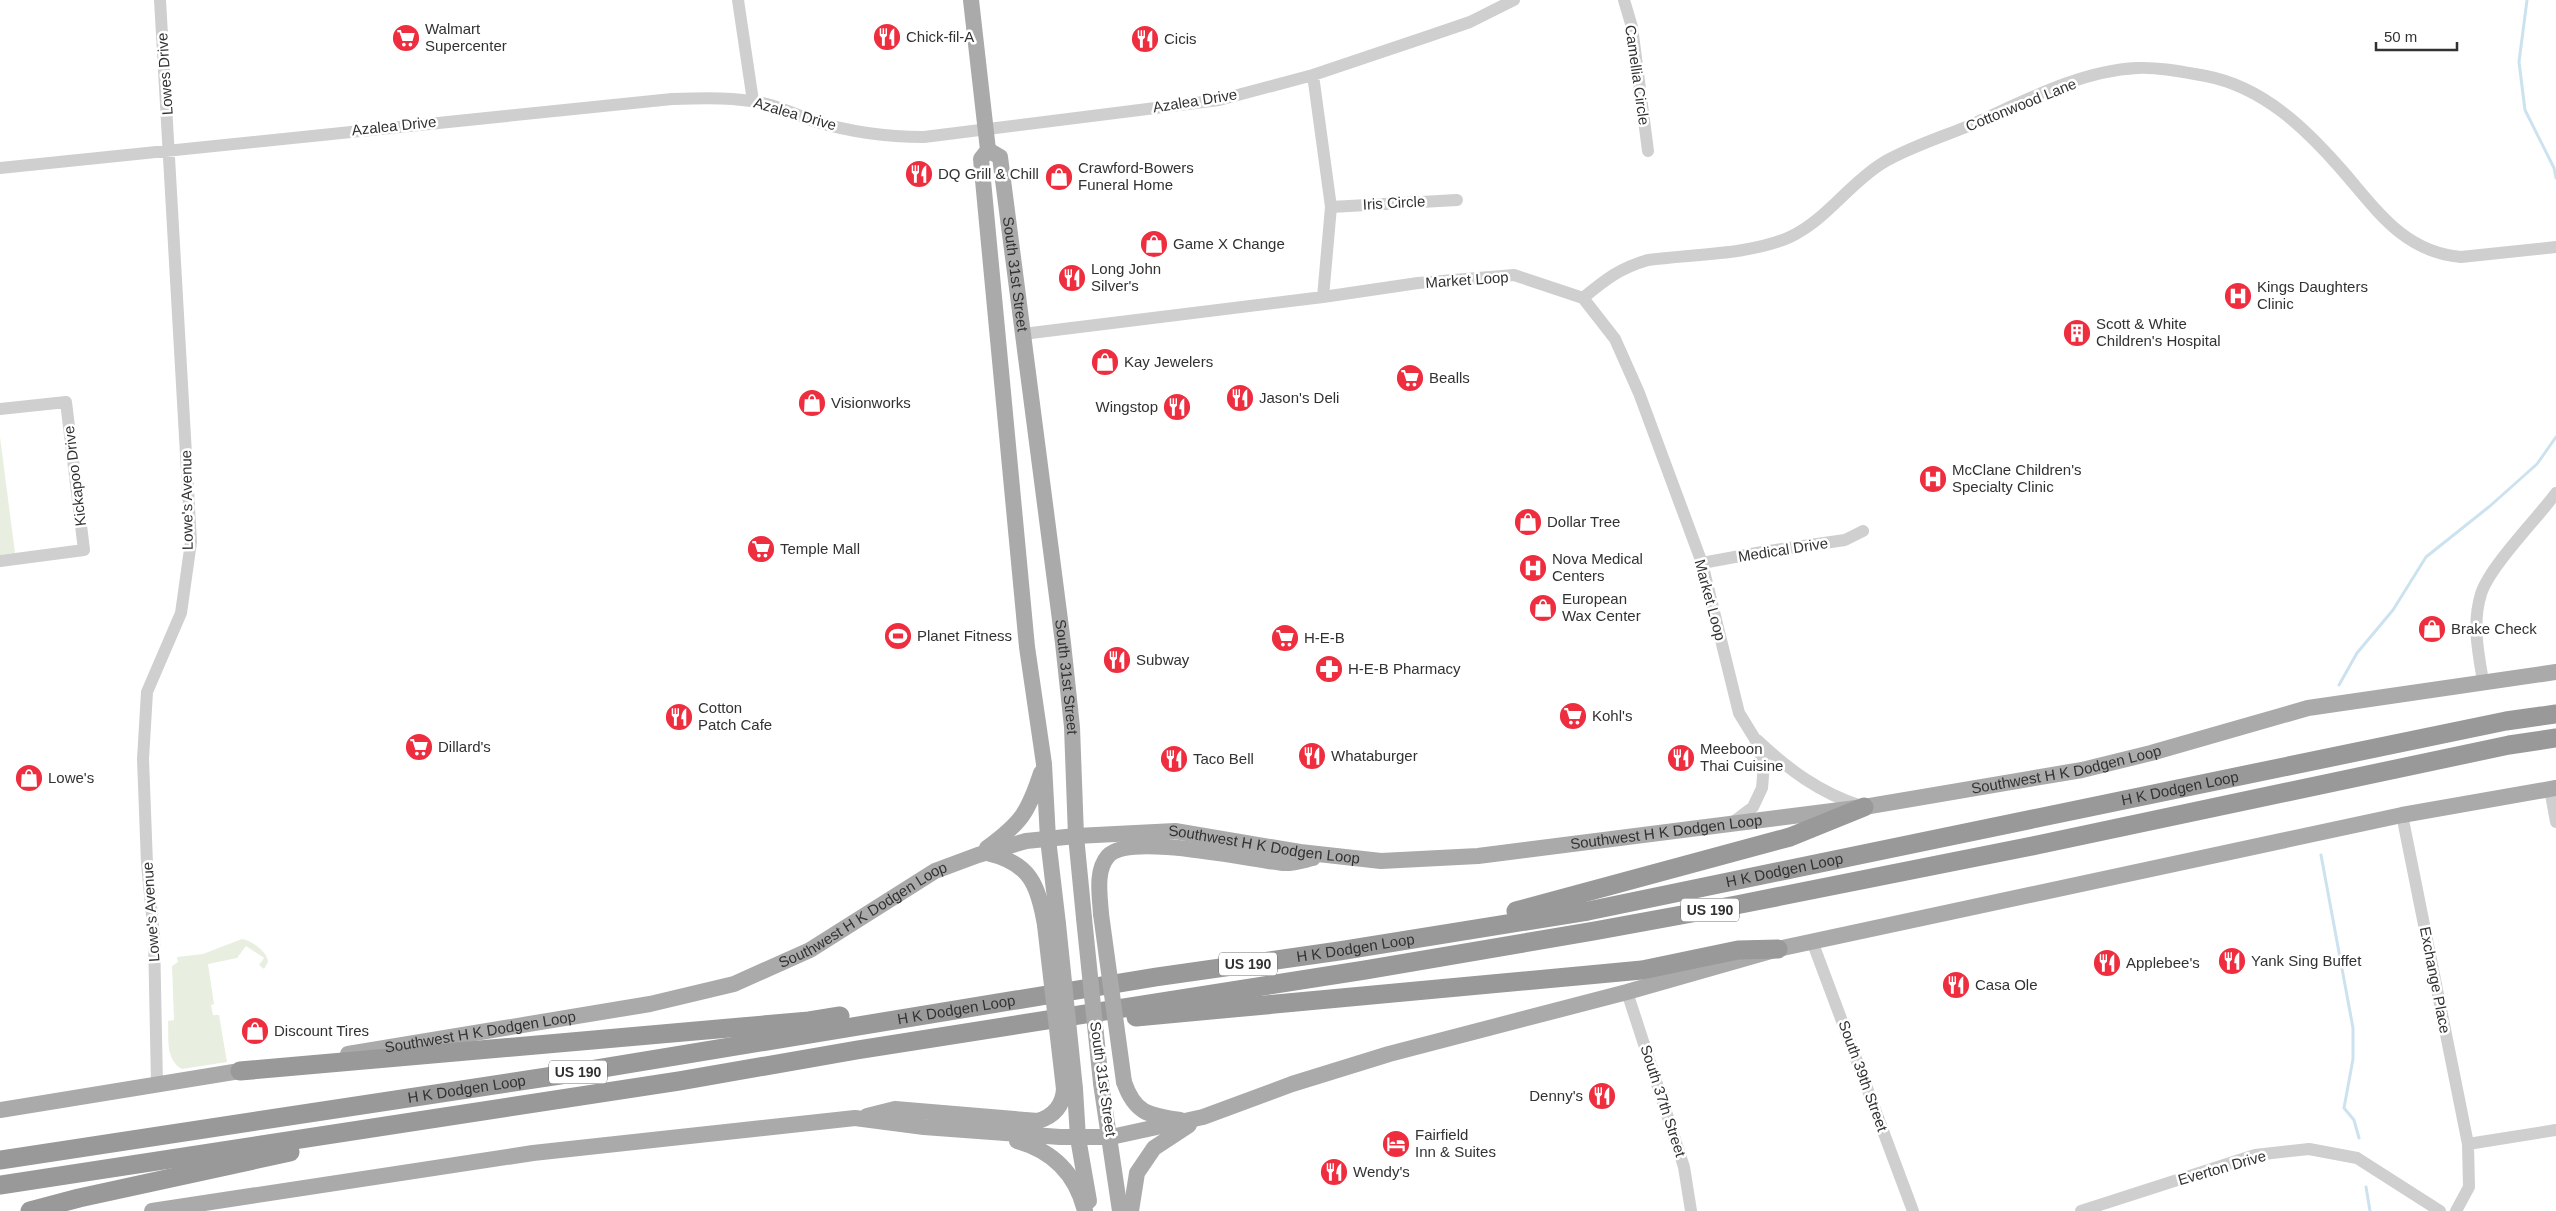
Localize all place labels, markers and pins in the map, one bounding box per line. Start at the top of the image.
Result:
place label: Walmart Supercenter [425,20,507,54]
restaurant icon: Chick-fil-A [872,22,902,52]
supermarket icon: Walmart Supercenter [391,23,421,53]
restaurant icon: Cicis [1130,24,1160,54]
place label: Chick-fil-A [906,28,974,45]
place label: Cicis [1164,30,1197,47]
restaurant icon: DQ Grill & Chill [904,159,934,189]
place label: Crawford-Bowers Funeral Home [1078,159,1194,193]
shop icon: Crawford-Bowers Funeral Home [1044,162,1074,192]
place label: DQ Grill & Chill [938,165,1039,182]
shop icon: Game X Change [1139,229,1169,259]
place label: Game X Change [1173,235,1285,252]
place label: Long John Silver's [1091,260,1161,294]
restaurant icon: Long John Silver's [1057,263,1087,293]
place label: Kings Daughters Clinic [2257,278,2368,312]
hospital icon: Kings Daughters Clinic [2223,281,2253,311]
place label: Scott & White Children's Hospital [2096,315,2221,349]
building icon: Scott & White Children's Hospital [2062,318,2092,348]
shop icon: Kay Jewelers [1090,347,1120,377]
place label: Kay Jewelers [1124,353,1213,370]
supermarket icon: Bealls [1395,363,1425,393]
place label: Bealls [1429,369,1470,386]
restaurant icon: Jason's Deli [1225,383,1255,413]
shop icon: Visionworks [797,388,827,418]
place label: Jason's Deli [1259,389,1339,406]
restaurant icon: Wingstop [1162,392,1192,422]
place label: Visionworks [831,394,911,411]
place label: Wingstop [1095,398,1158,415]
place label: McClane Children's Specialty Clinic [1952,461,2082,495]
hospital icon: McClane Children's Specialty Clinic [1918,464,1948,494]
shop icon: Dollar Tree [1513,507,1543,537]
place label: Dollar Tree [1547,513,1620,530]
supermarket icon: Temple Mall [746,534,776,564]
place label: Temple Mall [780,540,860,557]
place label: Nova Medical Centers [1552,550,1643,584]
hospital icon: Nova Medical Centers [1518,553,1548,583]
place label: European Wax Center [1562,590,1641,624]
shop icon: European Wax Center [1528,593,1558,623]
shop icon: Brake Check [2417,614,2447,644]
place label: Brake Check [2451,620,2537,637]
sports icon: Planet Fitness [883,621,913,651]
supermarket icon: H-E-B [1270,623,1300,653]
place label: Planet Fitness [917,627,1012,644]
place label: H-E-B [1304,629,1345,646]
restaurant icon: Subway [1102,645,1132,675]
place label: Subway [1136,651,1190,668]
pharmacy icon: H-E-B Pharmacy [1314,654,1344,684]
place label: H-E-B Pharmacy [1348,660,1461,677]
place label: Cotton Patch Cafe [698,699,772,733]
supermarket icon: Kohl's [1558,701,1588,731]
restaurant icon: Cotton Patch Cafe [664,702,694,732]
place label: Kohl's [1592,707,1632,724]
supermarket icon: Dillard's [404,732,434,762]
place label: Dillard's [438,738,491,755]
place label: Meeboon Thai Cuisine [1700,740,1783,774]
restaurant icon: Whataburger [1297,741,1327,771]
restaurant icon: Meeboon Thai Cuisine [1666,743,1696,773]
restaurant icon: Taco Bell [1159,744,1189,774]
place label: Whataburger [1331,747,1418,764]
place label: Taco Bell [1193,750,1254,767]
shop icon: Lowe's [14,763,44,793]
place label: Lowe's [48,769,94,786]
restaurant icon: Yank Sing Buffet [2217,946,2247,976]
restaurant icon: Applebee's [2092,948,2122,978]
place label: Yank Sing Buffet [2251,952,2362,969]
place label: Applebee's [2126,954,2200,971]
restaurant icon: Casa Ole [1941,970,1971,1000]
place label: Casa Ole [1975,976,2038,993]
shop icon: Discount Tires [240,1016,270,1046]
place label: Discount Tires [274,1022,369,1039]
restaurant icon: Denny's [1587,1081,1617,1111]
place label: Denny's [1529,1087,1583,1104]
place label: Fairfield Inn & Suites [1415,1126,1496,1160]
hotel icon: Fairfield Inn & Suites [1381,1129,1411,1159]
restaurant icon: Wendy's [1319,1157,1349,1187]
place label: Wendy's [1353,1163,1410,1180]

